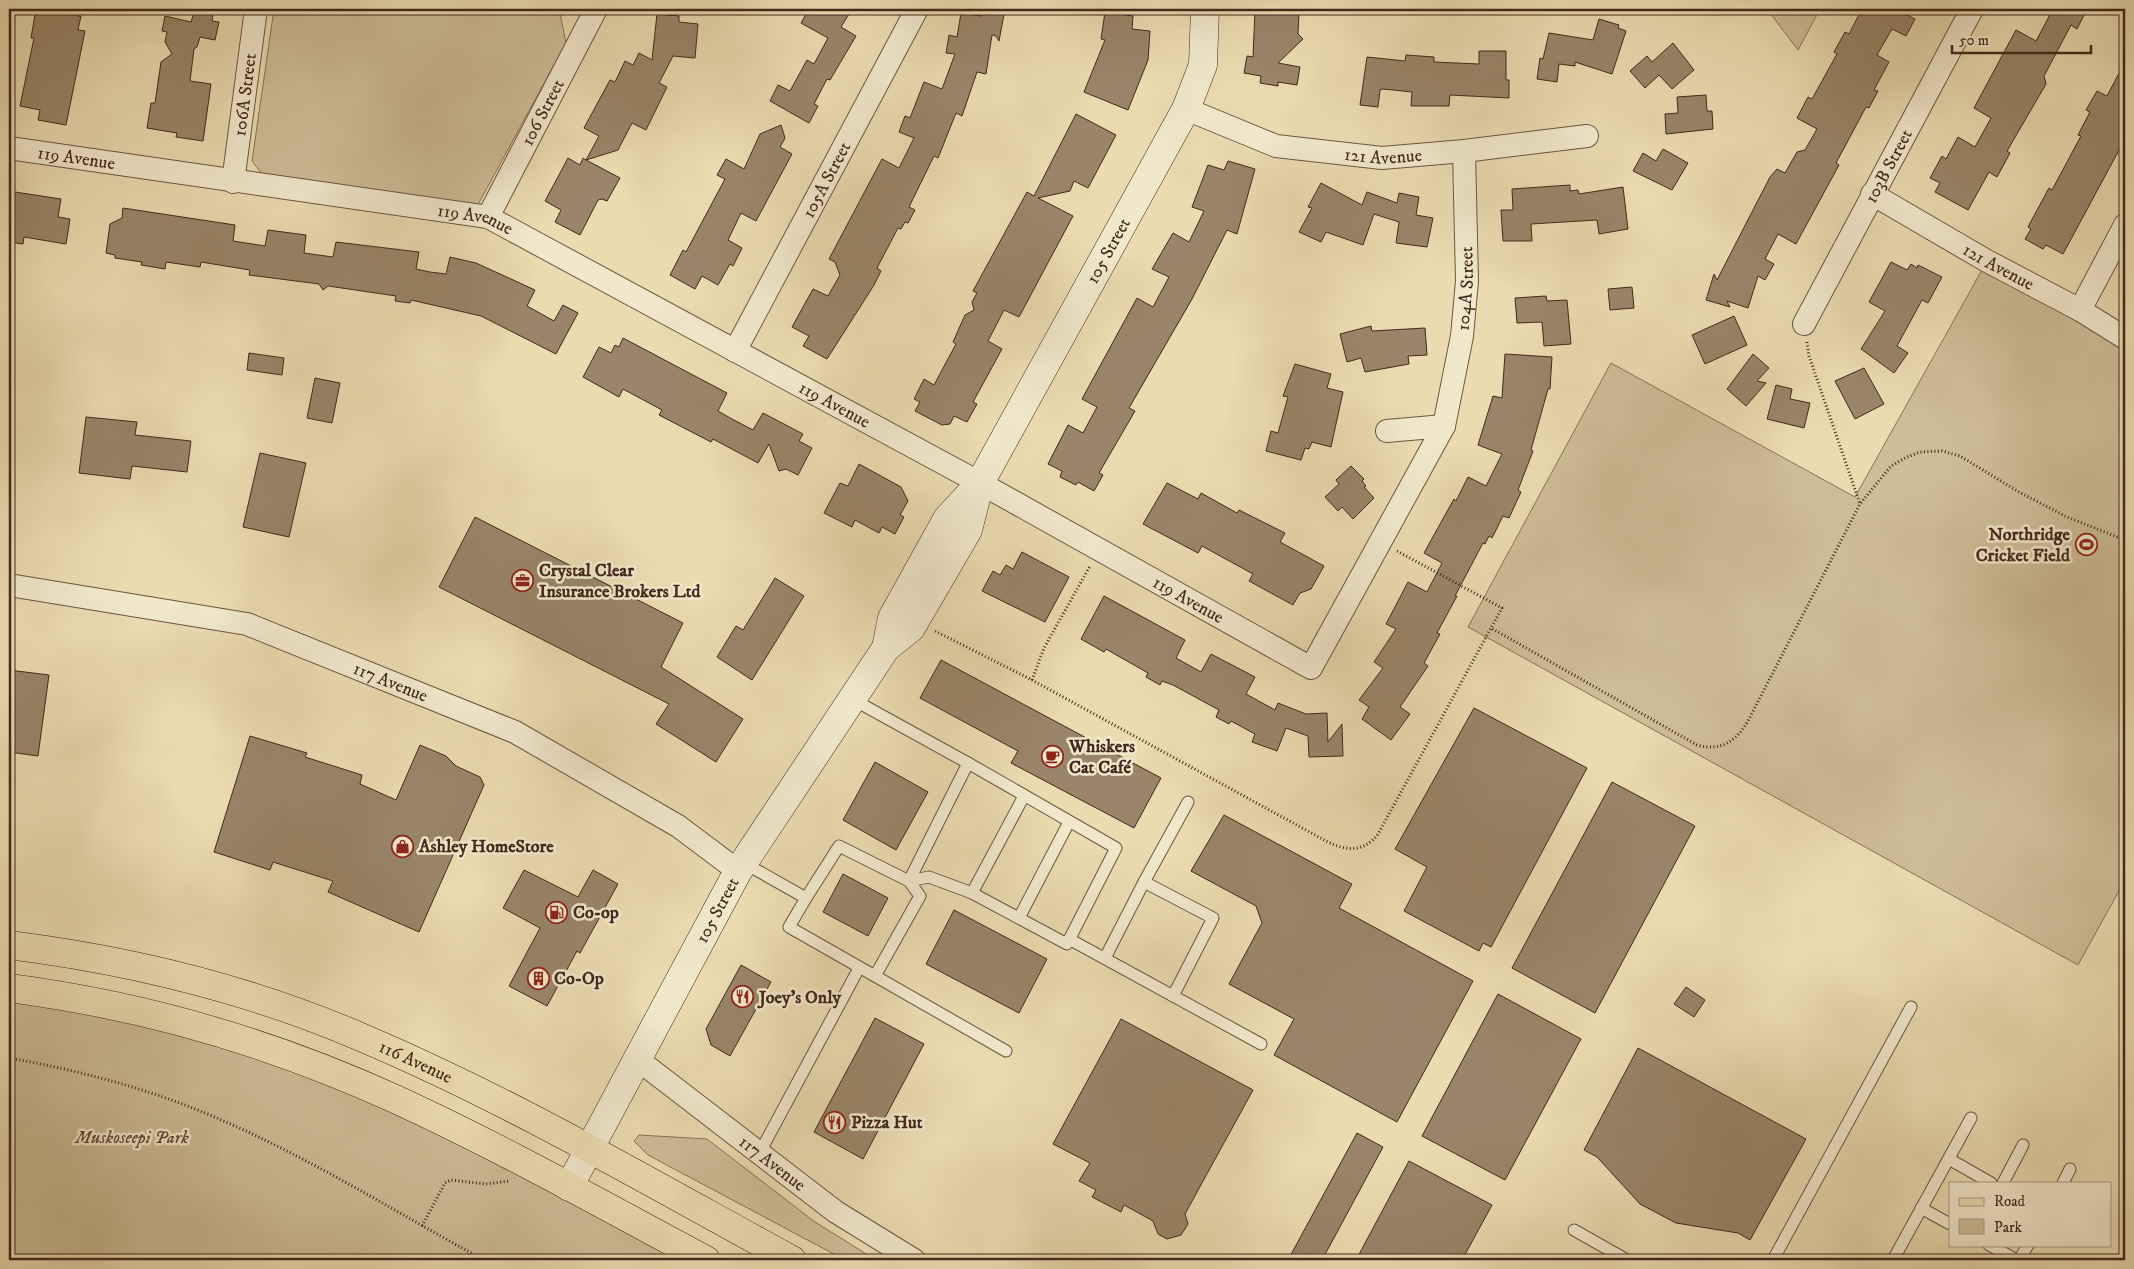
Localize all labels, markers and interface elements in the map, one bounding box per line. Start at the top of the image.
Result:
scale bar [1952,22,2090,54]
text: 50 m [1959,31,1989,50]
street label: 106A Street [229,52,262,138]
street label: 106 Street [517,75,570,150]
street label: 103B Street [1860,125,1918,207]
street label: 105A Street [798,138,856,222]
street label: 119 Avenue [36,142,116,175]
street label: 121 Avenue [1343,144,1423,170]
street label: 119 Avenue [436,200,517,240]
street label: 105 Street [1082,214,1136,288]
street label: 121 Avenue [1958,239,2038,296]
street label: 104A Street [1453,246,1479,332]
street label: 119 Avenue [795,377,874,434]
place label: Northridge Cricket Field [1976,524,2071,567]
sports icon: Northridge Cricket Field [2074,532,2098,556]
place label: Crystal Clear Insurance Brokers Ltd [539,560,701,603]
office icon: Crystal Clear Insurance Brokers Ltd [511,568,535,592]
street label: 119 Avenue [1149,572,1227,629]
street label: 117 Avenue [350,658,431,708]
place label: Whiskers Cat Café [1068,736,1135,779]
cafe icon: Whiskers Cat Café [1041,744,1065,768]
shop icon: Ashley HomeStore [391,834,415,858]
place label: Ashley HomeStore [418,836,554,858]
street label: 105 Street [691,874,745,947]
fuel station icon: Co-op [545,900,569,924]
place label: Co-op [573,902,619,924]
building icon: Co-Op [526,966,550,990]
place label: Co-Op [554,968,604,990]
restaurant icon: Joey's Only [731,985,755,1009]
place label: Joey's Only [757,987,841,1009]
street label: 116 Avenue [375,1036,456,1089]
restaurant icon: Pizza Hut [823,1110,847,1134]
place label: Pizza Hut [851,1112,923,1134]
park label: Muskoseepi Park [73,1127,189,1149]
street label: 117 Avenue [734,1131,810,1197]
legend [1949,1182,2112,1246]
text: Road [1994,1192,2026,1211]
text: Park [1994,1218,2023,1237]

